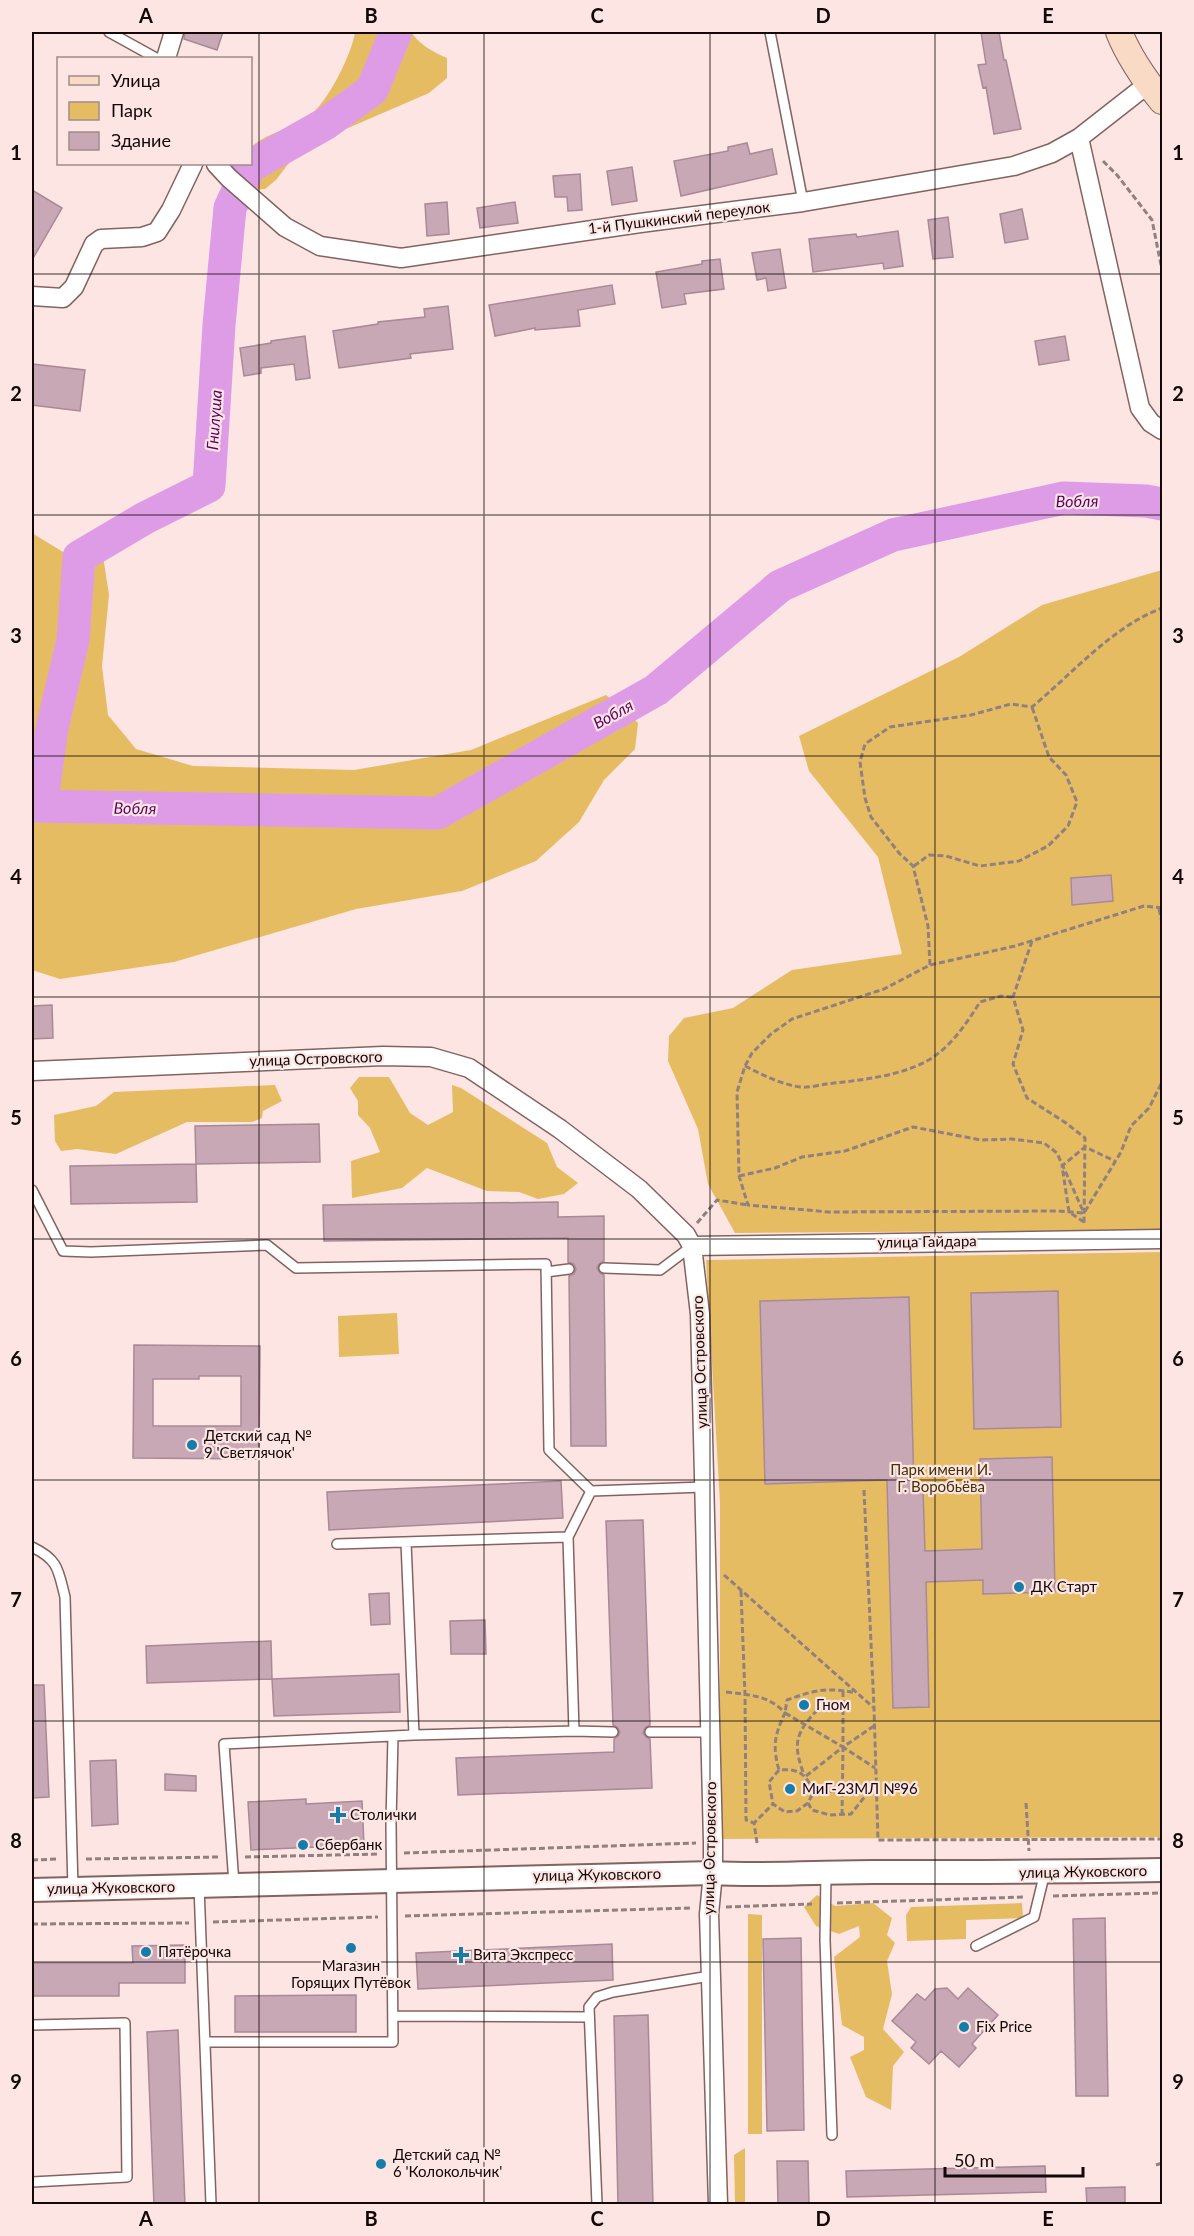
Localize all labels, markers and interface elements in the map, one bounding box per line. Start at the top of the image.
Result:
text: A [138,3,153,27]
text: B [364,3,378,27]
text: C [590,3,604,27]
text: D [815,3,831,27]
text: E [1042,3,1054,27]
legend [57,57,252,165]
text: Улица [111,69,161,91]
text: Парк [111,99,153,121]
text: Здание [111,129,171,151]
text: 1 [10,140,22,164]
text: 1 [1172,140,1184,164]
street label: 1-й Пушкинский переулок [587,197,771,237]
text: 2 [10,381,22,405]
text: 2 [1172,381,1184,405]
water label: Гнилуша [202,389,225,451]
water label: Вобля [1055,491,1098,510]
text: 3 [10,623,22,647]
text: 3 [1172,623,1184,647]
water label: Вобля [589,695,636,732]
water label: Вобля [114,798,157,817]
text: 4 [10,864,22,888]
text: 4 [1172,864,1184,888]
street label: улица Островского [249,1047,383,1069]
text: 5 [10,1105,22,1129]
text: 5 [1172,1105,1184,1129]
street label: улица Гайдара [877,1231,977,1251]
street label: улица Островского [688,1295,710,1429]
text: 6 [10,1346,22,1370]
text: 6 [1172,1346,1184,1370]
place label: Детский сад № 9 'Светлячок' [204,1426,312,1461]
marker: Детский сад № 9 'Светлячок' [185,1438,199,1452]
park label: Парк имени И. Г. Воробьёва [890,1460,992,1495]
place label: ДК Старт [1031,1577,1098,1595]
marker: ДК Старт [1012,1580,1026,1594]
text: 7 [10,1587,22,1611]
text: 7 [1172,1587,1184,1611]
place label: Гном [816,1695,850,1713]
marker: Гном [797,1698,811,1712]
place label: МиГ-23МЛ №96 [802,1779,918,1797]
street label: улица Островского [699,1781,719,1915]
marker: МиГ-23МЛ №96 [783,1782,797,1796]
place label: Столички [350,1805,417,1823]
marker: Столички [331,1808,345,1822]
text: 8 [10,1828,22,1852]
text: 8 [1172,1828,1184,1852]
place label: Сбербанк [315,1835,383,1853]
marker: Сбербанк [296,1838,310,1852]
street label: улица Жуковского [1019,1861,1147,1881]
street label: улица Жуковского [533,1864,661,1884]
street label: улица Жуковского [47,1877,175,1897]
marker: Магазин Горящих Путёвок [344,1941,358,1955]
place label: Пятёрочка [158,1942,231,1960]
marker: Пятёрочка [139,1945,153,1959]
place label: Вита Экспресс [473,1945,574,1963]
marker: Вита Экспресс [454,1948,468,1962]
place label: Магазин Горящих Путёвок [291,1956,411,1991]
place label: Fix Price [976,2017,1032,2035]
marker: Fix Price [957,2020,971,2034]
text: 9 [10,2069,22,2093]
text: 9 [1172,2069,1184,2093]
scale bar [945,2140,1083,2178]
place label: Детский сад № 6 'Колокольчик' [393,2145,502,2180]
text: 50 m [954,2149,994,2171]
marker: Детский сад № 6 'Колокольчик' [374,2157,388,2171]
text: A [138,2206,153,2230]
text: B [364,2206,378,2230]
text: C [590,2206,604,2230]
text: D [815,2206,831,2230]
text: E [1042,2206,1054,2230]

